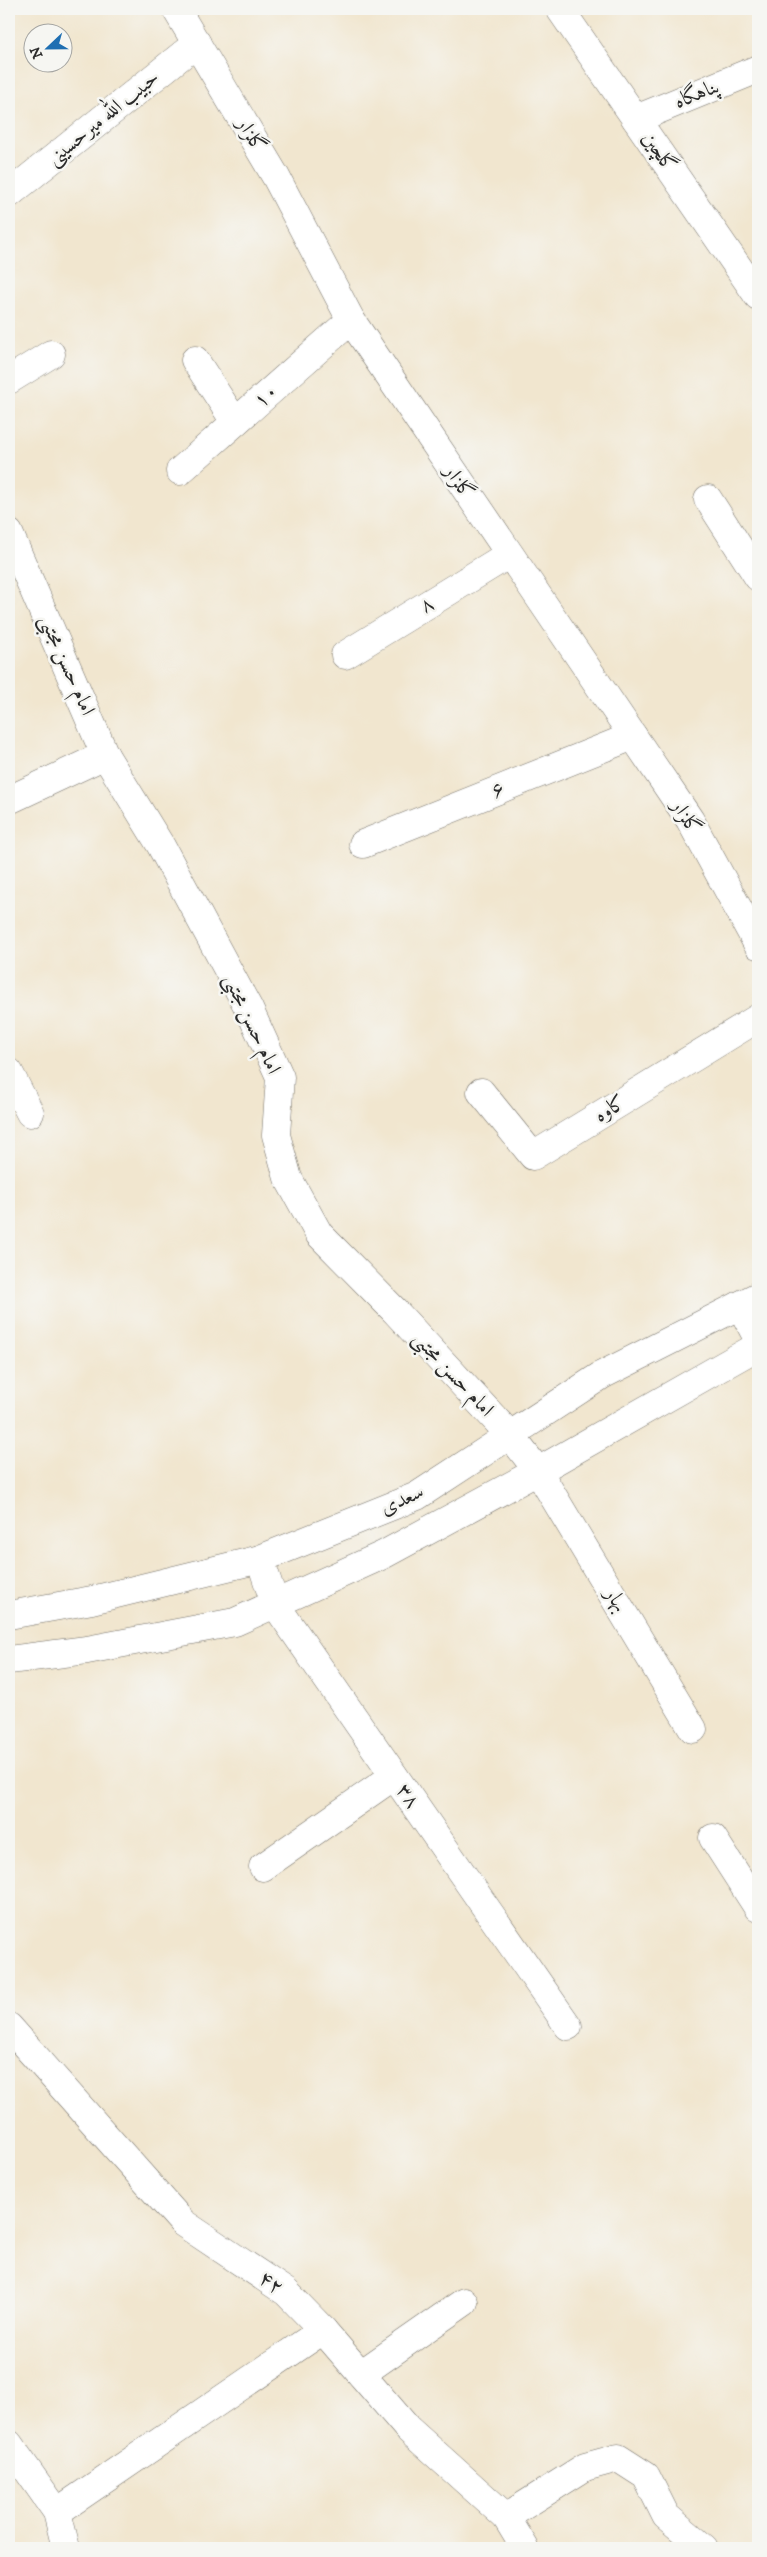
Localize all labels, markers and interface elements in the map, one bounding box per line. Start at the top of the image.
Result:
north arrow [22,22,72,72]
text: N [26,43,47,61]
street label: حبیب الله میرحسینی [38,61,165,172]
street label: پناهگاه [670,72,724,116]
street label: گلزار [229,110,272,157]
street label: گلچین [636,126,683,177]
street label: ۱۰ [248,378,284,414]
street label: گلزار [437,457,481,504]
street label: ۸ [415,591,439,619]
street label: امام حسن مجتبی [30,610,101,721]
street label: ۶ [487,776,509,804]
street label: گلزار [664,792,708,839]
street label: امام حسن مجتبی [214,970,287,1080]
street label: کاوه [589,1090,631,1128]
street label: امام حسن مجتبی [404,1326,499,1425]
street label: سعدی [376,1479,428,1521]
street label: بهار [598,1581,633,1617]
street label: ۳۸ [390,1778,426,1814]
street label: ۴۲ [253,2265,289,2301]

